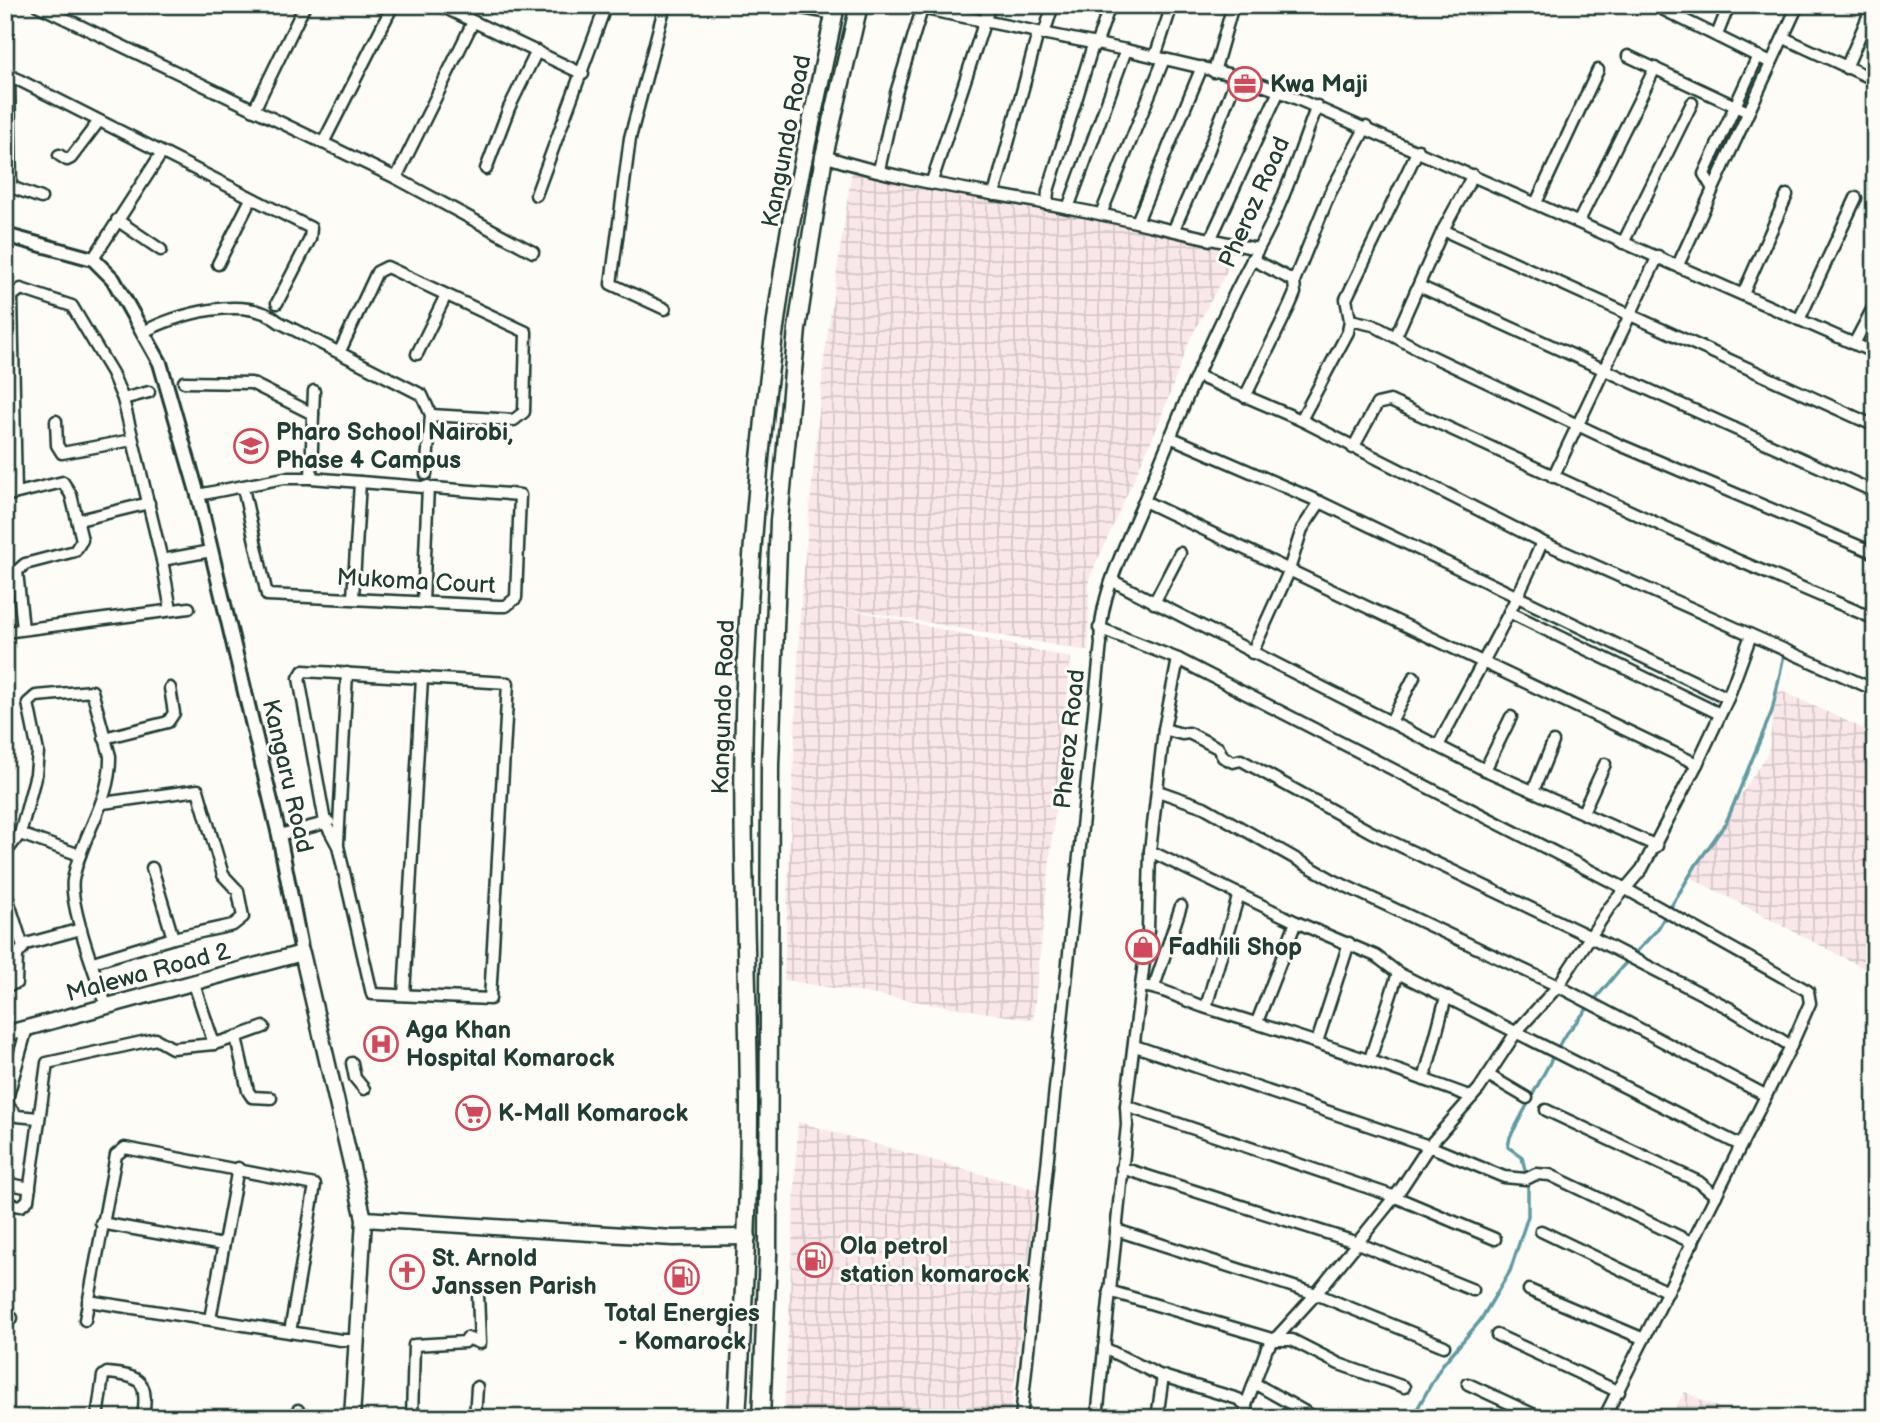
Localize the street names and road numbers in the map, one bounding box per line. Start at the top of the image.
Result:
street label: Kangundo Road [756,52,817,230]
street label: Pheroz Road [1213,132,1296,272]
street label: Mukoma Court [336,563,497,600]
street label: Kangundo Road [706,619,741,795]
street label: Pheroz Road [1048,668,1091,810]
street label: Kangaru Road [256,697,319,856]
street label: Malewa Road 2 [63,937,233,1008]

